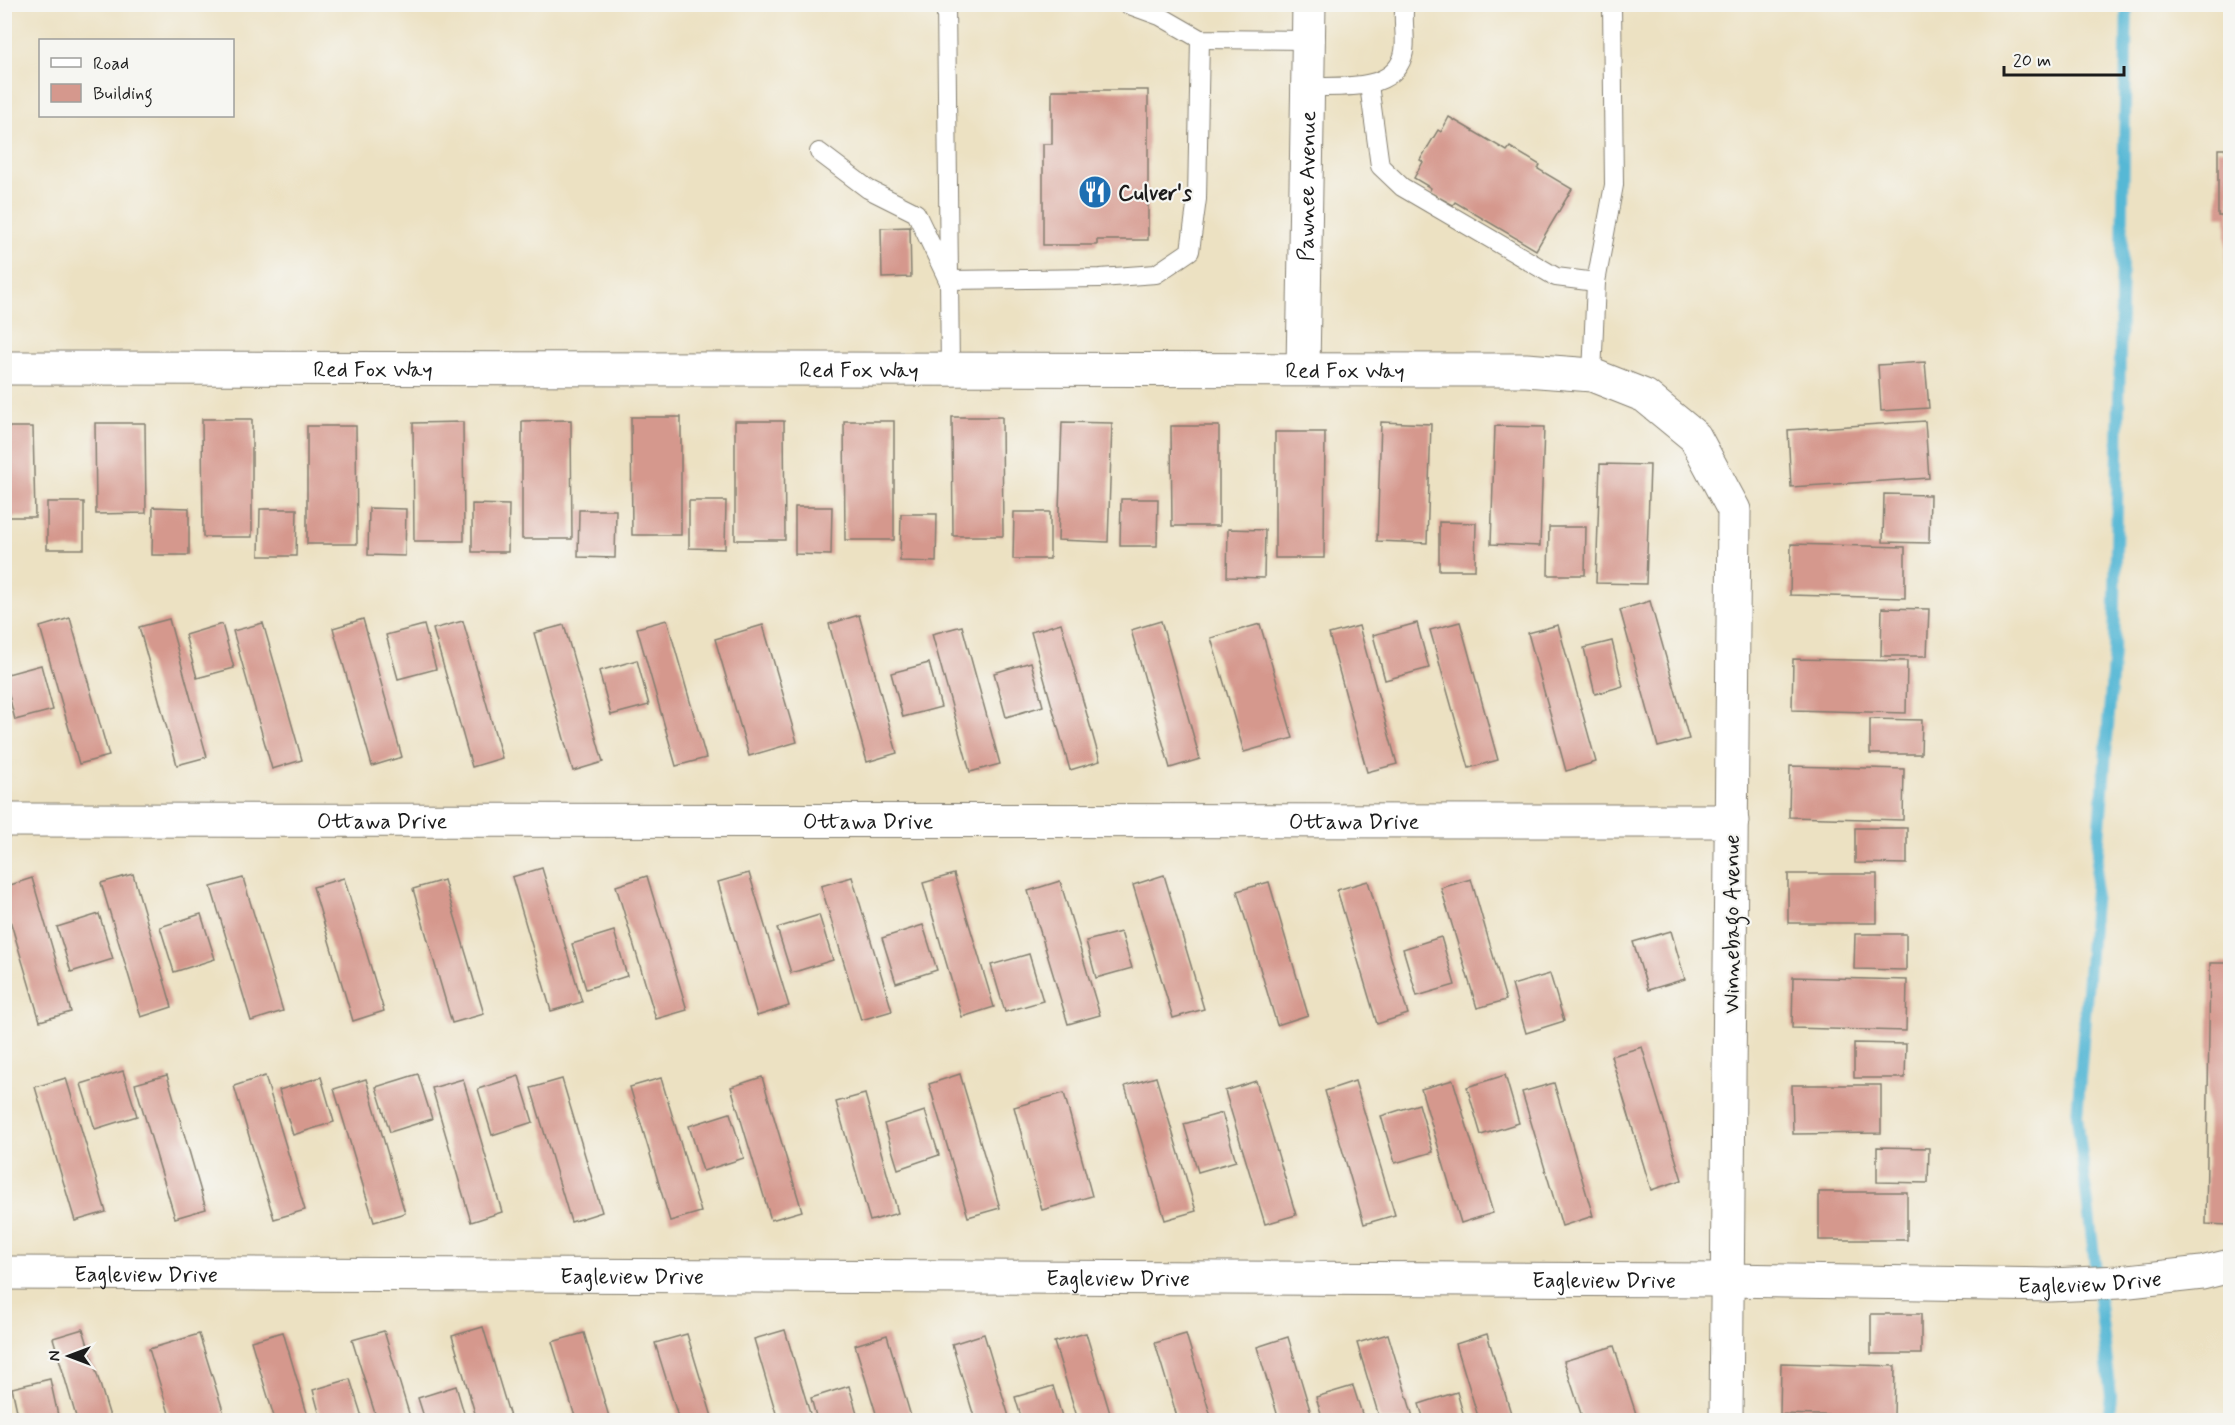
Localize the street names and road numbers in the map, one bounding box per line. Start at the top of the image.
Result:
street label: Pawnee Avenue [1293,110,1323,262]
street label: Red Fox Way [313,356,433,385]
street label: Red Fox Way [799,357,919,385]
street label: Red Fox Way [1285,358,1405,386]
street label: Ottawa Drive [317,808,447,836]
street label: Ottawa Drive [803,808,933,837]
street label: Ottawa Drive [1289,809,1419,837]
street label: Winnebago Avenue [1719,834,1750,1014]
street label: Eagleview Drive [74,1261,218,1290]
street label: Eagleview Drive [560,1263,704,1292]
street label: Eagleview Drive [1046,1265,1190,1294]
street label: Eagleview Drive [2018,1266,2163,1302]
street label: Eagleview Drive [1532,1267,1676,1296]

